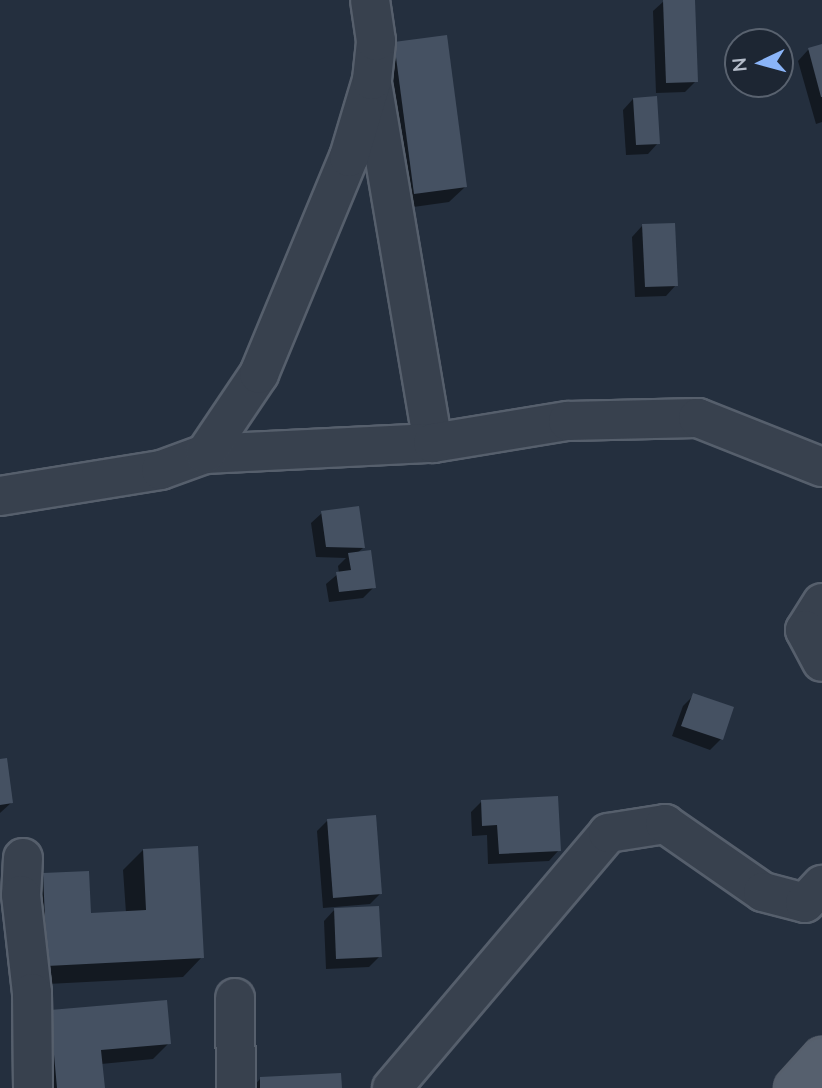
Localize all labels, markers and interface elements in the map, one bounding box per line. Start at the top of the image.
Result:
north arrow [724,28,794,98]
text: N [727,56,754,73]

